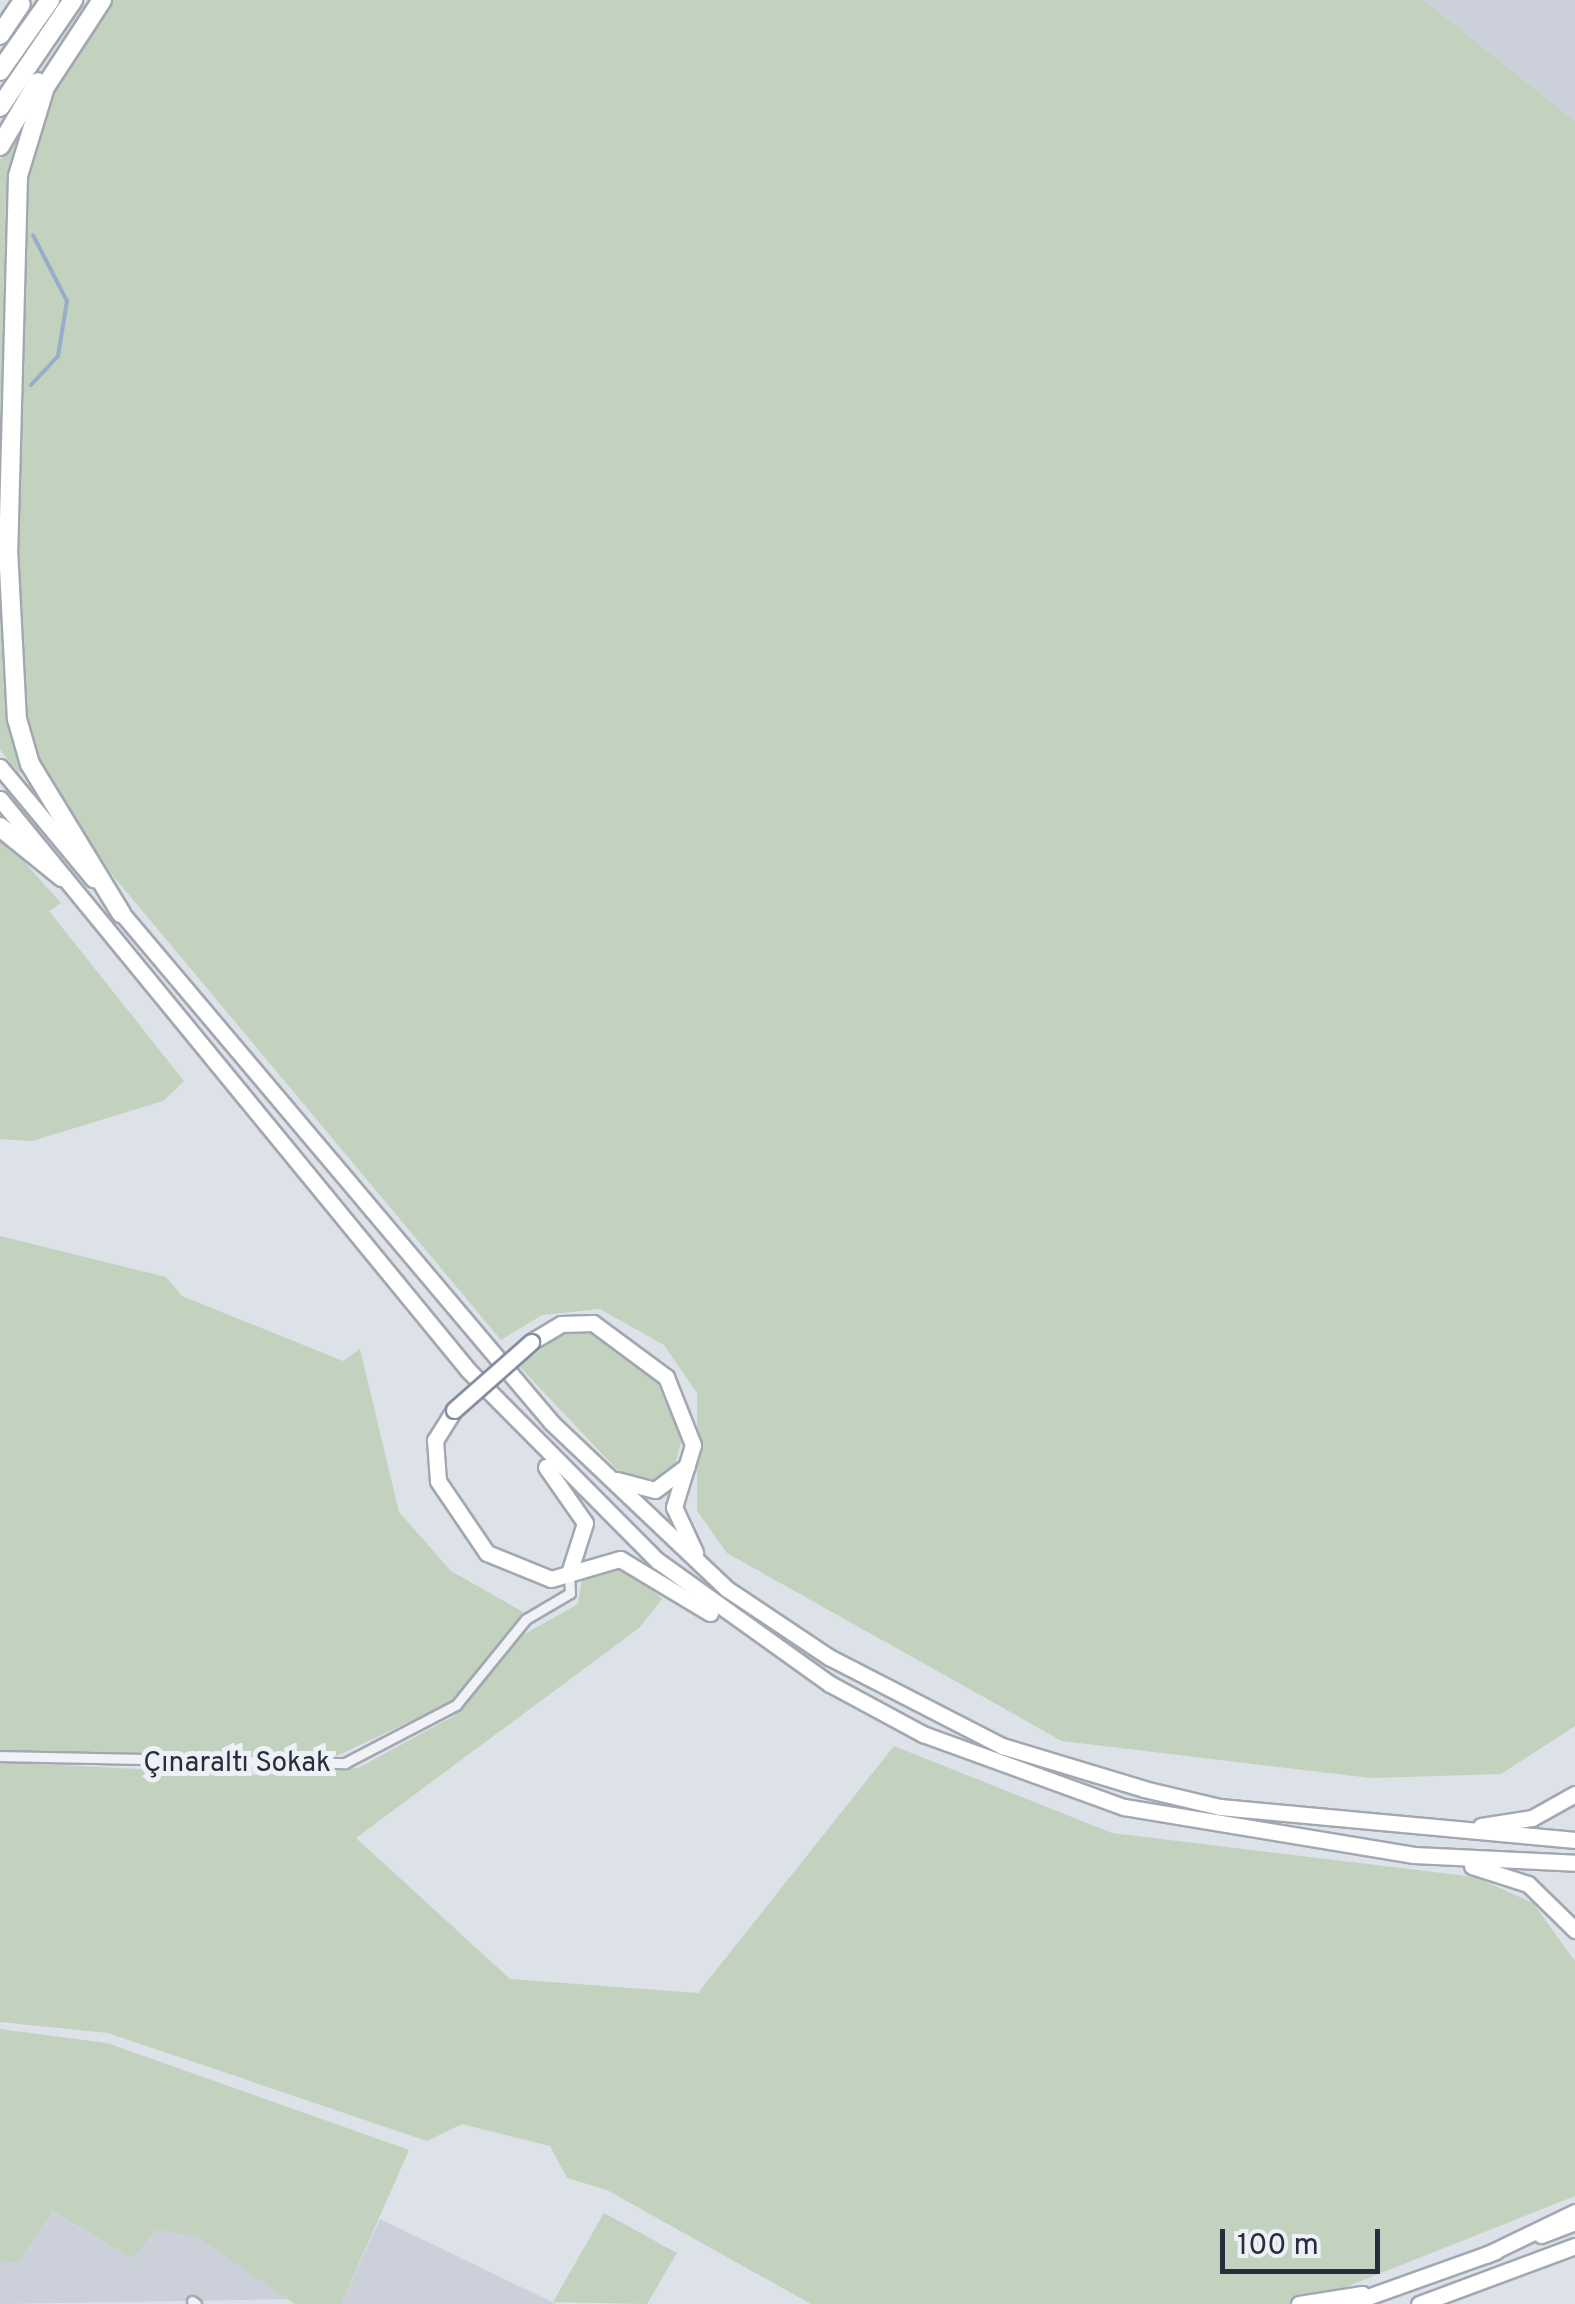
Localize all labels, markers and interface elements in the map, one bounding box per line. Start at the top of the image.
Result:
street label: Çınaraltı Sokak [143,1747,331,1781]
scale bar [1225,2209,1385,2271]
text: 100 m [1237,2228,1319,2265]

